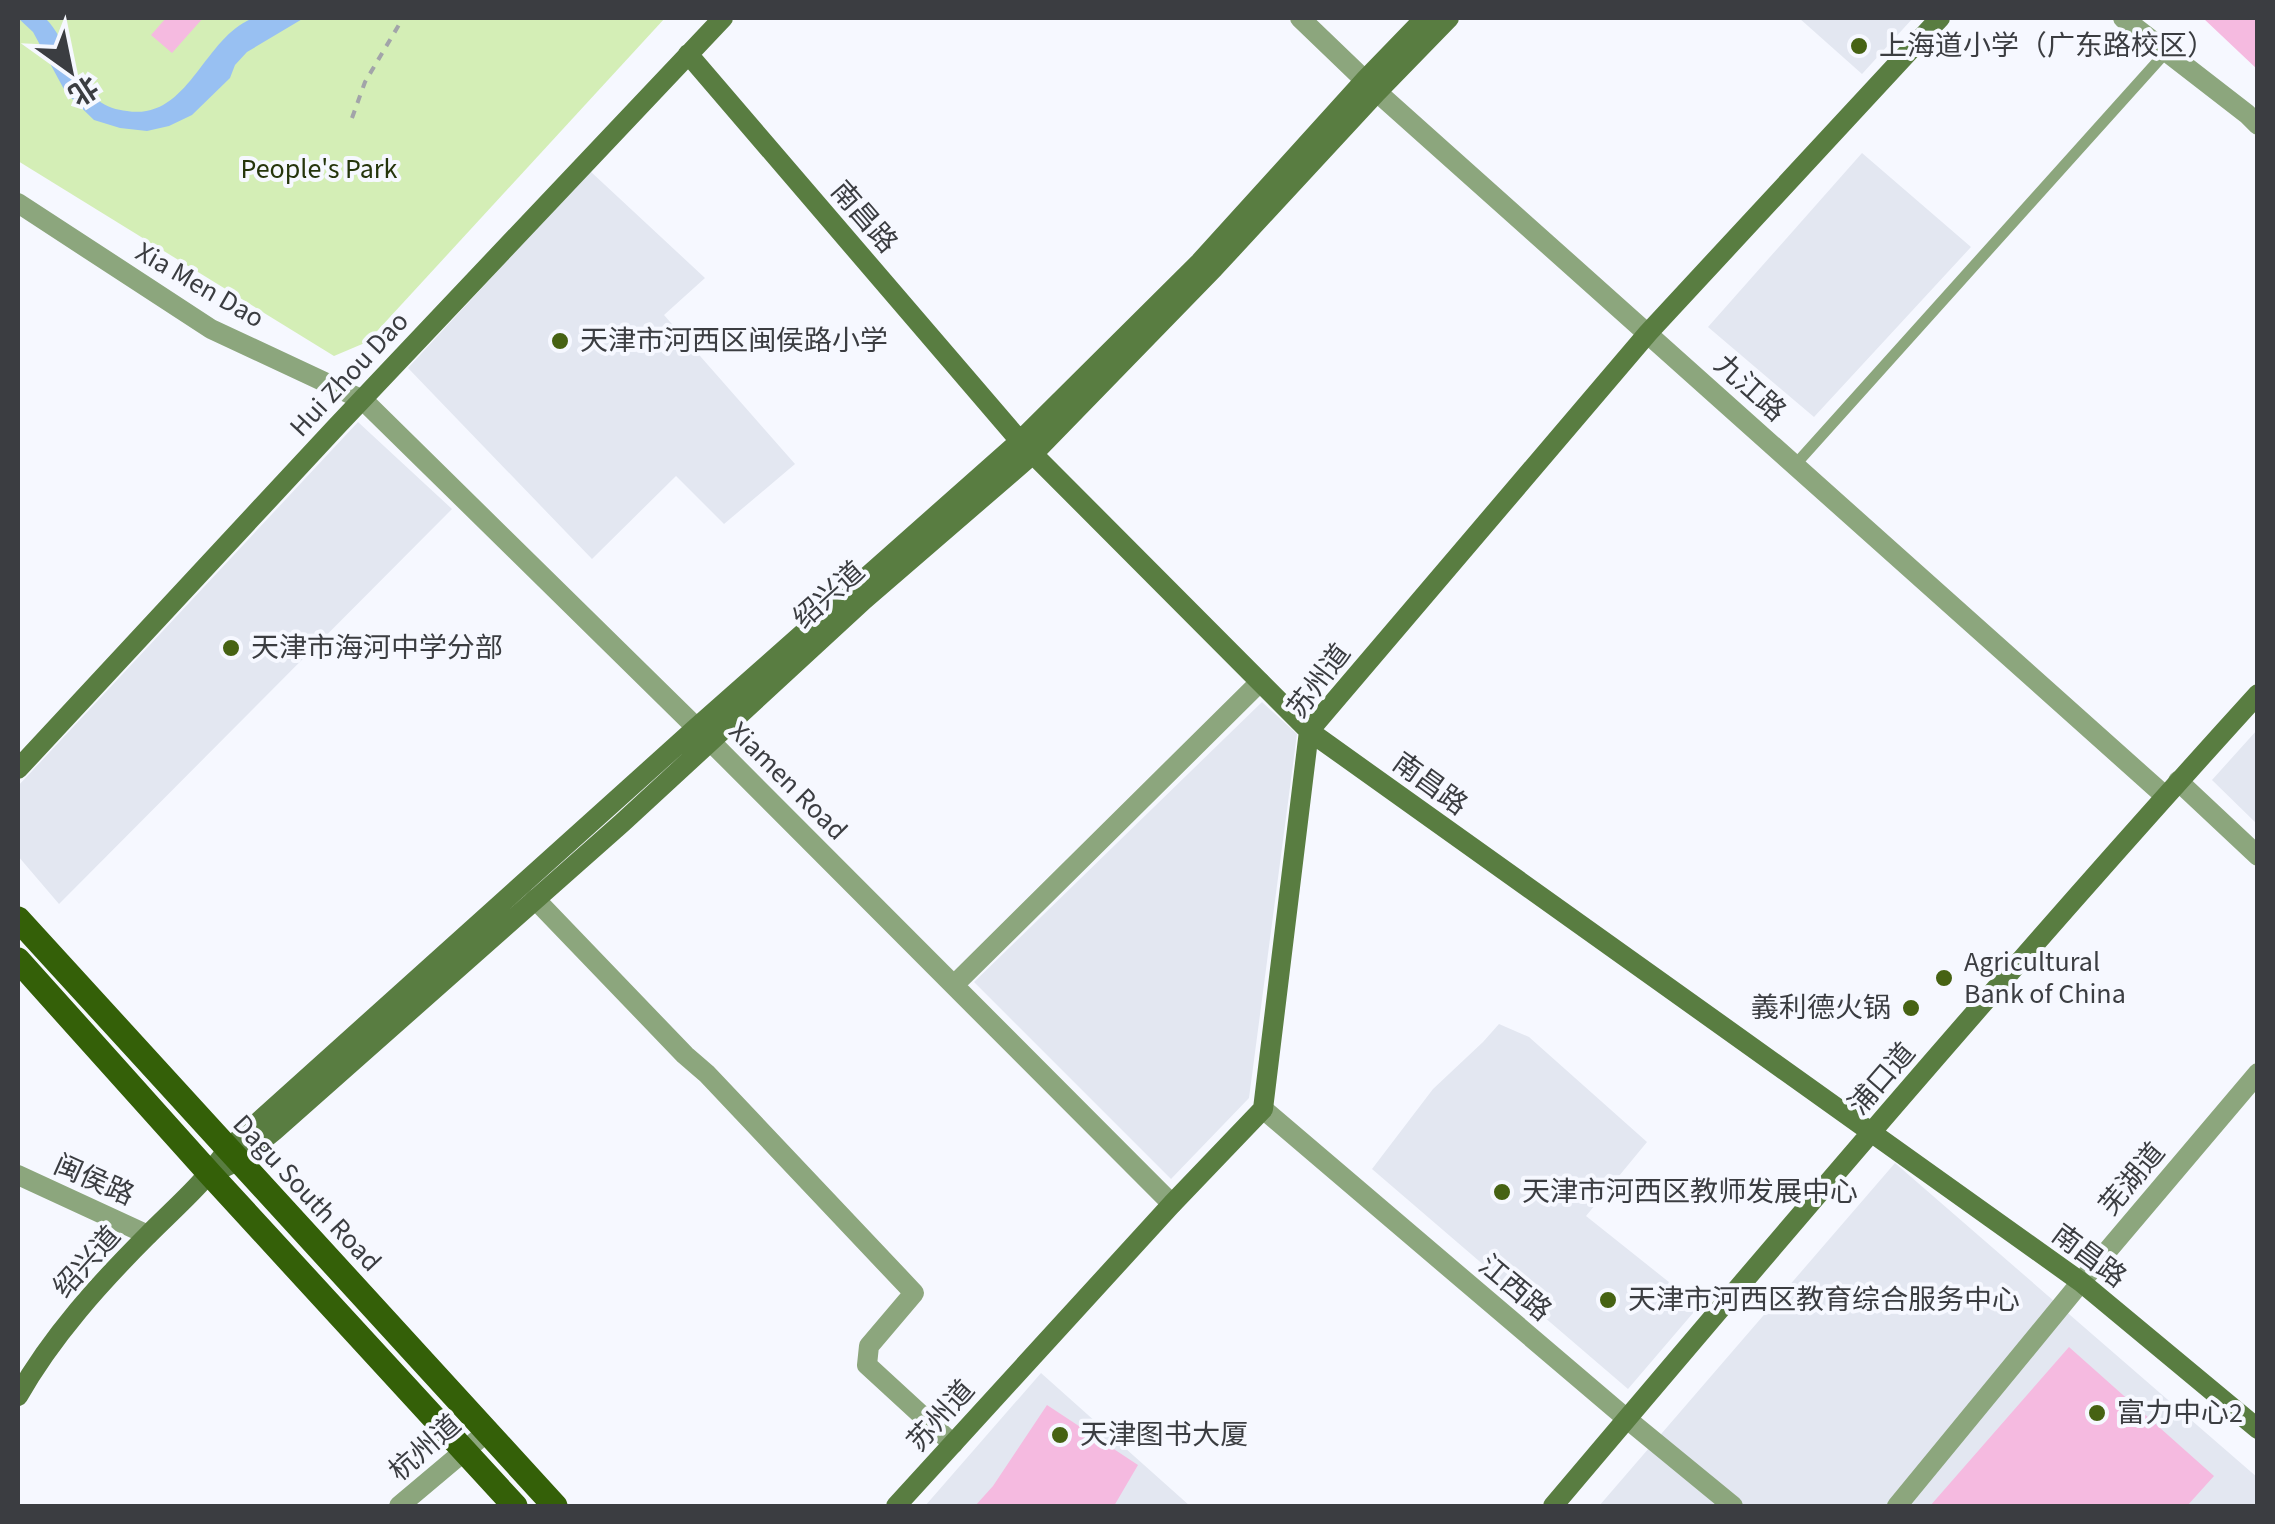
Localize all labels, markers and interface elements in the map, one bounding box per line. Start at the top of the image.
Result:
north arrow [20,20,120,120]
place label: 上海道小学（广东路校区） [1879,26,2215,66]
marker: 上海道小学（广东路校区） [1848,35,1870,57]
text: 北 [60,66,106,115]
park label: People's Park [241,149,398,189]
street label: 南昌路 [821,172,907,262]
street label: Xia Men Dao [128,232,272,338]
street label: Hui Zhou Dao [280,302,418,446]
place label: 天津市河西区闽侯路小学 [580,321,888,361]
marker: 天津市河西区闽侯路小学 [549,330,571,352]
street label: 九江路 [1705,345,1795,431]
street label: 绍兴道 [784,552,874,638]
place label: 天津市海河中学分部 [251,628,503,668]
street label: 苏州道 [1278,635,1360,727]
marker: 天津市海河中学分部 [220,637,242,659]
street label: Xiamen Road [720,713,856,849]
street label: 南昌路 [1384,743,1476,825]
place label: Agricultural Bank of China [1964,942,2126,1014]
marker: Agricultural Bank of China [1933,967,1955,989]
place label: 義利德火锅 [1751,988,1891,1028]
marker: 義利德火锅 [1900,997,1922,1019]
street label: 浦口道 [1839,1034,1925,1124]
street label: Dagu South Road [223,1105,391,1281]
street label: 芜湖道 [2090,1134,2174,1224]
street label: 闽侯路 [47,1145,141,1215]
place label: 天津市河西区教师发展中心 [1522,1172,1858,1212]
marker: 天津市河西区教师发展中心 [1491,1181,1513,1203]
street label: 南昌路 [2043,1215,2135,1297]
street label: 绍兴道 [44,1217,130,1307]
street label: 江西路 [1470,1246,1560,1330]
place label: 天津市河西区教育综合服务中心 [1628,1280,2020,1320]
marker: 天津市河西区教育综合服务中心 [1597,1289,1619,1311]
street label: 苏州道 [898,1371,984,1461]
place label: 富力中心2 [2117,1393,2243,1433]
marker: 富力中心2 [2086,1402,2108,1424]
street label: 杭州道 [380,1405,470,1491]
place label: 天津图书大厦 [1080,1415,1248,1455]
marker: 天津图书大厦 [1049,1424,1071,1446]

